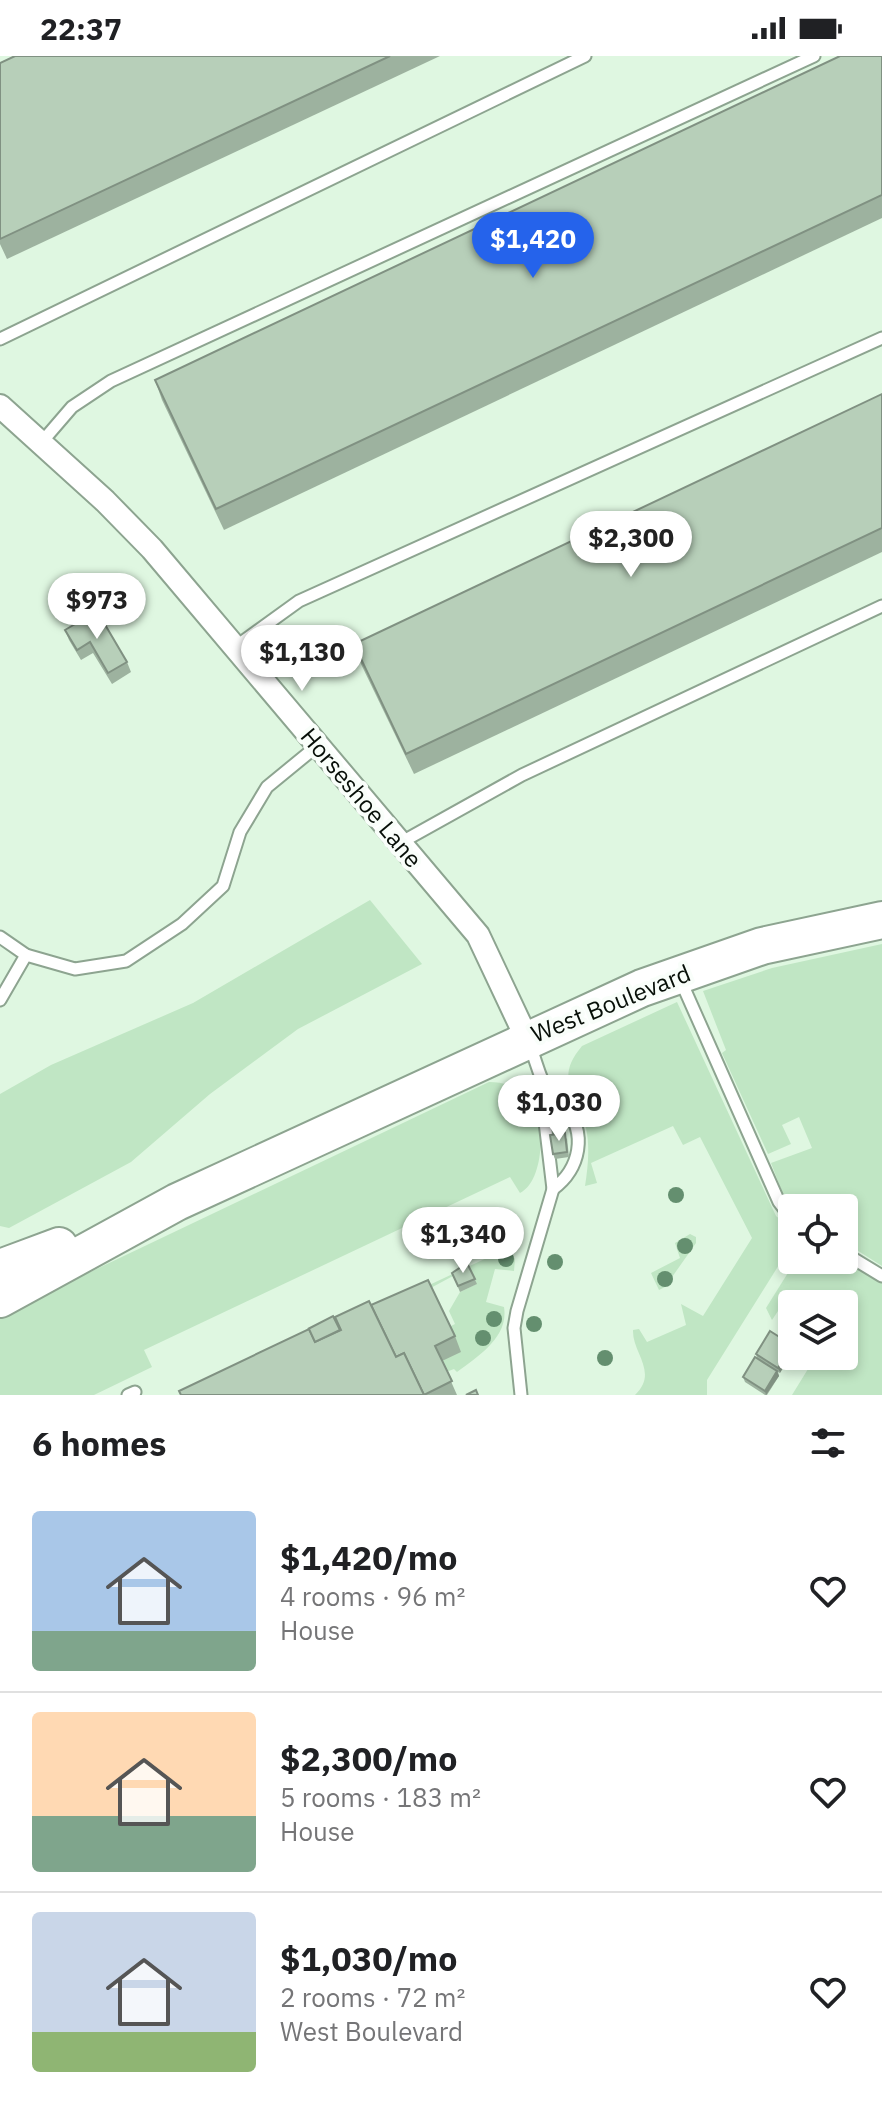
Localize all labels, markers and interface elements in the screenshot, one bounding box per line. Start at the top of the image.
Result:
text: 22:37 [40,9,122,48]
pin: $1,420 [468,212,598,280]
text: $1,420 [490,221,576,255]
pin: $2,300 [566,511,696,579]
text: $2,300 [588,520,674,554]
pin: $973 [50,573,144,641]
text: $973 [66,582,128,616]
pin: $1,130 [237,625,367,693]
text: $1,130 [259,634,345,668]
street label: Horseshoe Lane [294,721,430,874]
street label: West Boulevard [526,957,695,1050]
pin: $1,030 [494,1075,624,1143]
text: $1,030 [516,1084,602,1118]
map controls [778,1194,858,1370]
button: locate [778,1194,858,1274]
pin: $1,340 [398,1207,528,1275]
text: $1,340 [420,1216,506,1250]
button: layers [778,1290,858,1370]
text: 6 homes [32,1421,167,1465]
icon: filters [806,1421,850,1465]
text: $1,420/mo [280,1535,457,1579]
icon: home [96,1543,192,1639]
icon: heart [806,1569,850,1613]
text: 4 rooms · 96 m² [280,1579,465,1613]
text: House [280,1613,355,1647]
text: $2,300/mo [280,1736,457,1780]
icon: home [96,1744,192,1840]
icon: heart [806,1770,850,1814]
text: 5 rooms · 183 m² [280,1780,481,1814]
text: House [280,1814,355,1848]
text: $1,030/mo [280,1936,457,1980]
icon: home [96,1944,192,2040]
icon: heart [806,1970,850,2014]
text: 2 rooms · 72 m² [280,1980,465,2014]
text: West Boulevard [280,2014,463,2048]

